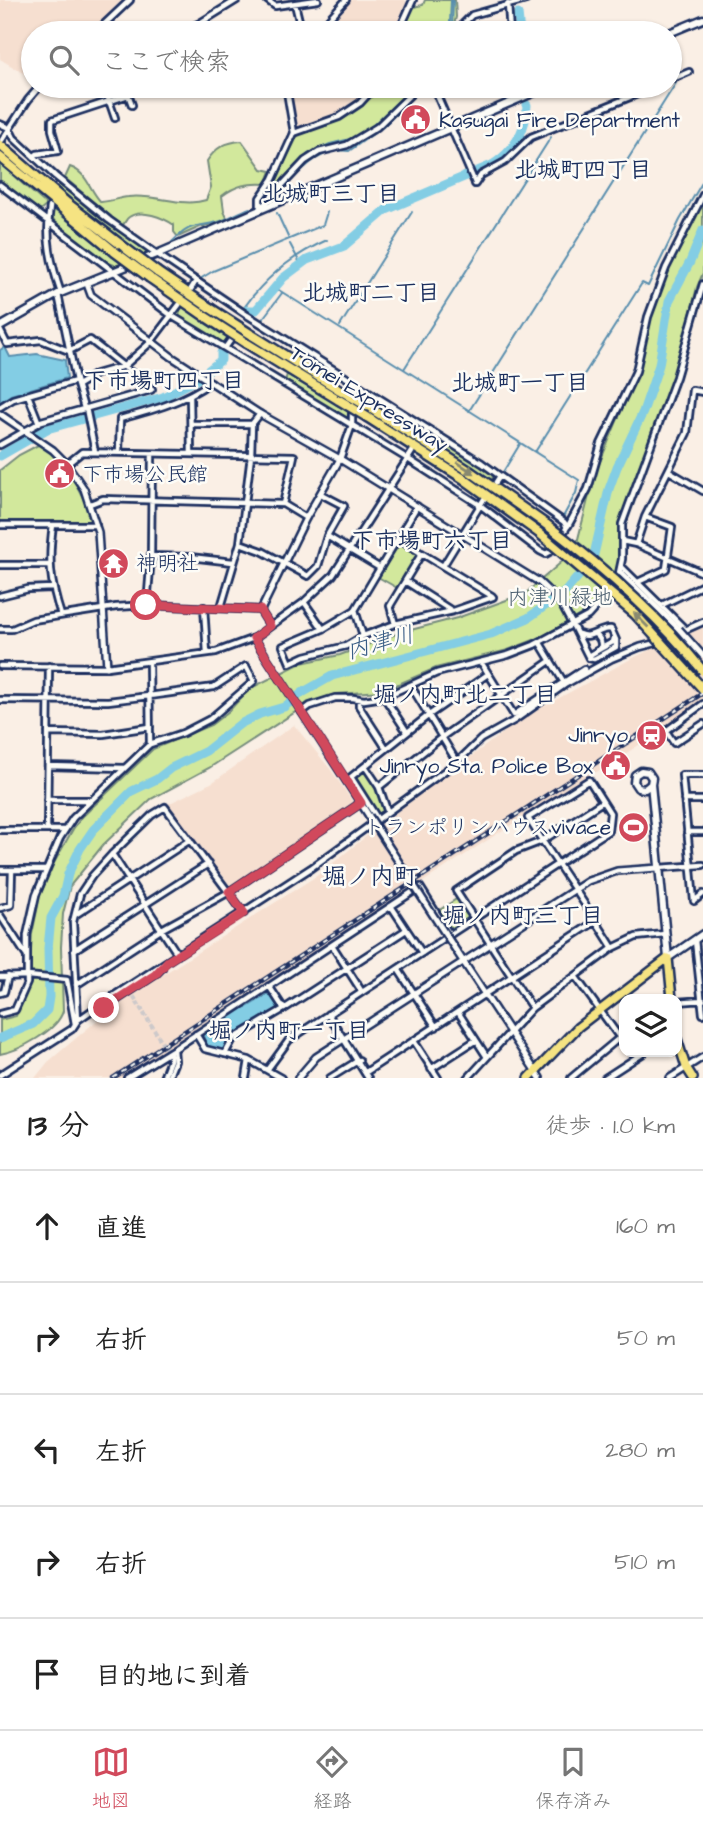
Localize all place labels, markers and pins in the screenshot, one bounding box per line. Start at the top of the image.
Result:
public building icon: Kasugai Fire Department [399,103,433,137]
place label: Kasugai Fire Department [439,106,680,137]
public building icon: 下市場公民館 [42,457,76,491]
place label: 下市場公民館 [82,460,208,489]
temple icon: 神明社 [96,546,130,580]
place label: 神明社 [136,549,199,578]
station icon: Jinryo [634,718,668,752]
place label: Jinryo [568,721,628,752]
public building icon: Jinryo Sta. Police Box [599,749,633,783]
place label: Jinryo Sta. Police Box [379,752,593,783]
sports icon: トランポリンハウスvivace [617,810,651,844]
place label: トランポリンハウスvivace [364,813,611,842]

